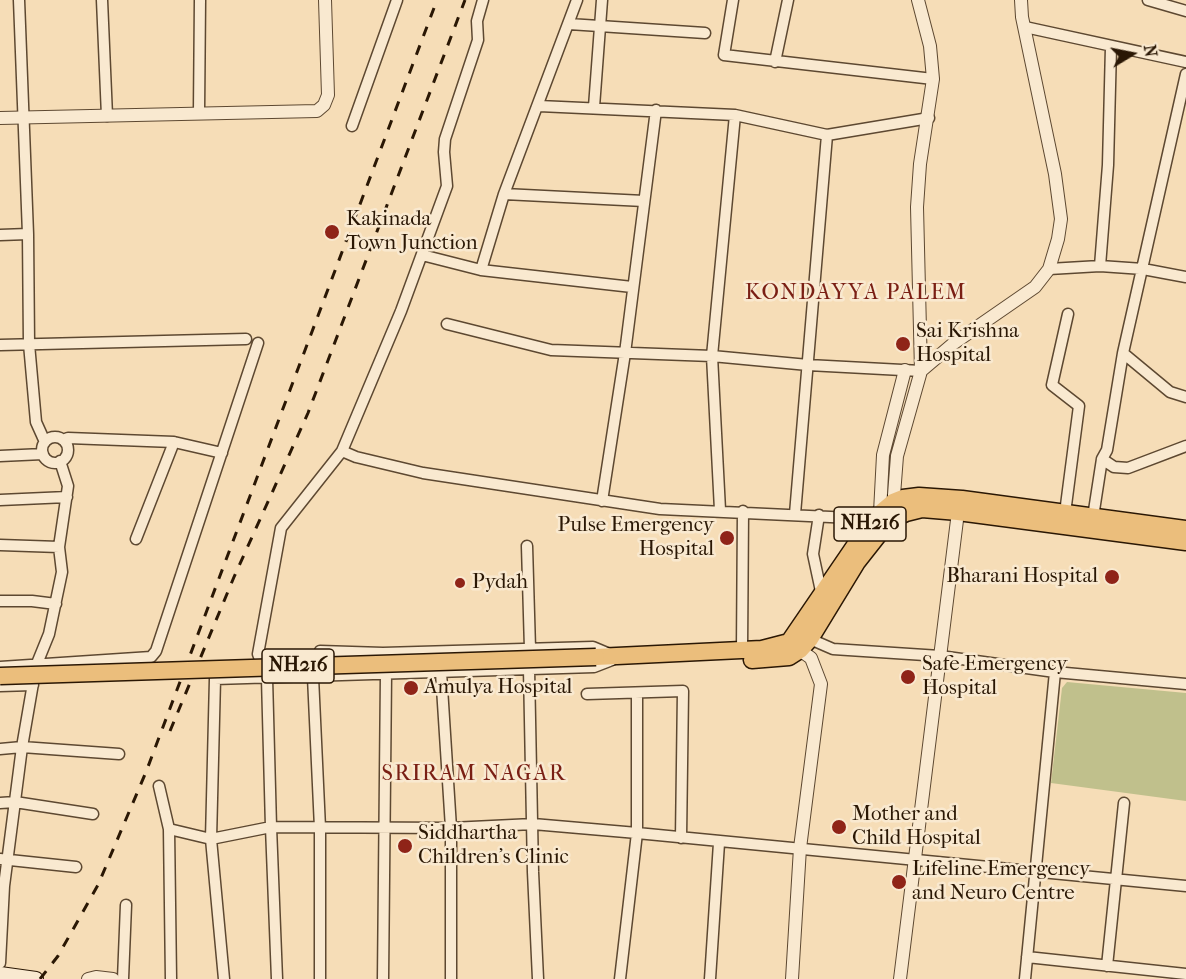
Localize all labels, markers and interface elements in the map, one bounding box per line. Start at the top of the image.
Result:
north arrow [1102,24,1162,84]
text: N [1140,43,1161,58]
place label: Kakinada Town Junction [346,207,478,257]
marker: Kakinada Town Junction [323,223,341,241]
district label: KONDAYYA PALEM [745,281,967,307]
place label: Sai Krishna Hospital [916,319,1019,369]
marker: Sai Krishna Hospital [894,335,912,353]
road number: NH216 [834,507,906,541]
place label: Pulse Emergency Hospital [558,513,714,563]
marker: Pulse Emergency Hospital [718,529,736,547]
place label: Bharani Hospital [946,564,1098,590]
marker: Bharani Hospital [1103,568,1121,586]
place label: Pydah [472,570,528,596]
marker: Pydah [453,576,467,590]
road number: NH216 [262,649,334,683]
place label: Safe Emergency Hospital [922,652,1068,702]
marker: Safe Emergency Hospital [899,668,917,686]
place label: Amulya Hospital [424,675,572,701]
marker: Amulya Hospital [402,679,420,697]
district label: SRIRAM NAGAR [382,762,566,788]
place label: Mother and Child Hospital [852,802,981,852]
marker: Mother and Child Hospital [830,818,848,836]
place label: Siddhartha Children's Clinic [418,821,569,871]
marker: Siddhartha Children's Clinic [396,837,414,855]
place label: Lifeline Emergency and Neuro Centre [912,857,1090,907]
marker: Lifeline Emergency and Neuro Centre [890,873,908,891]

